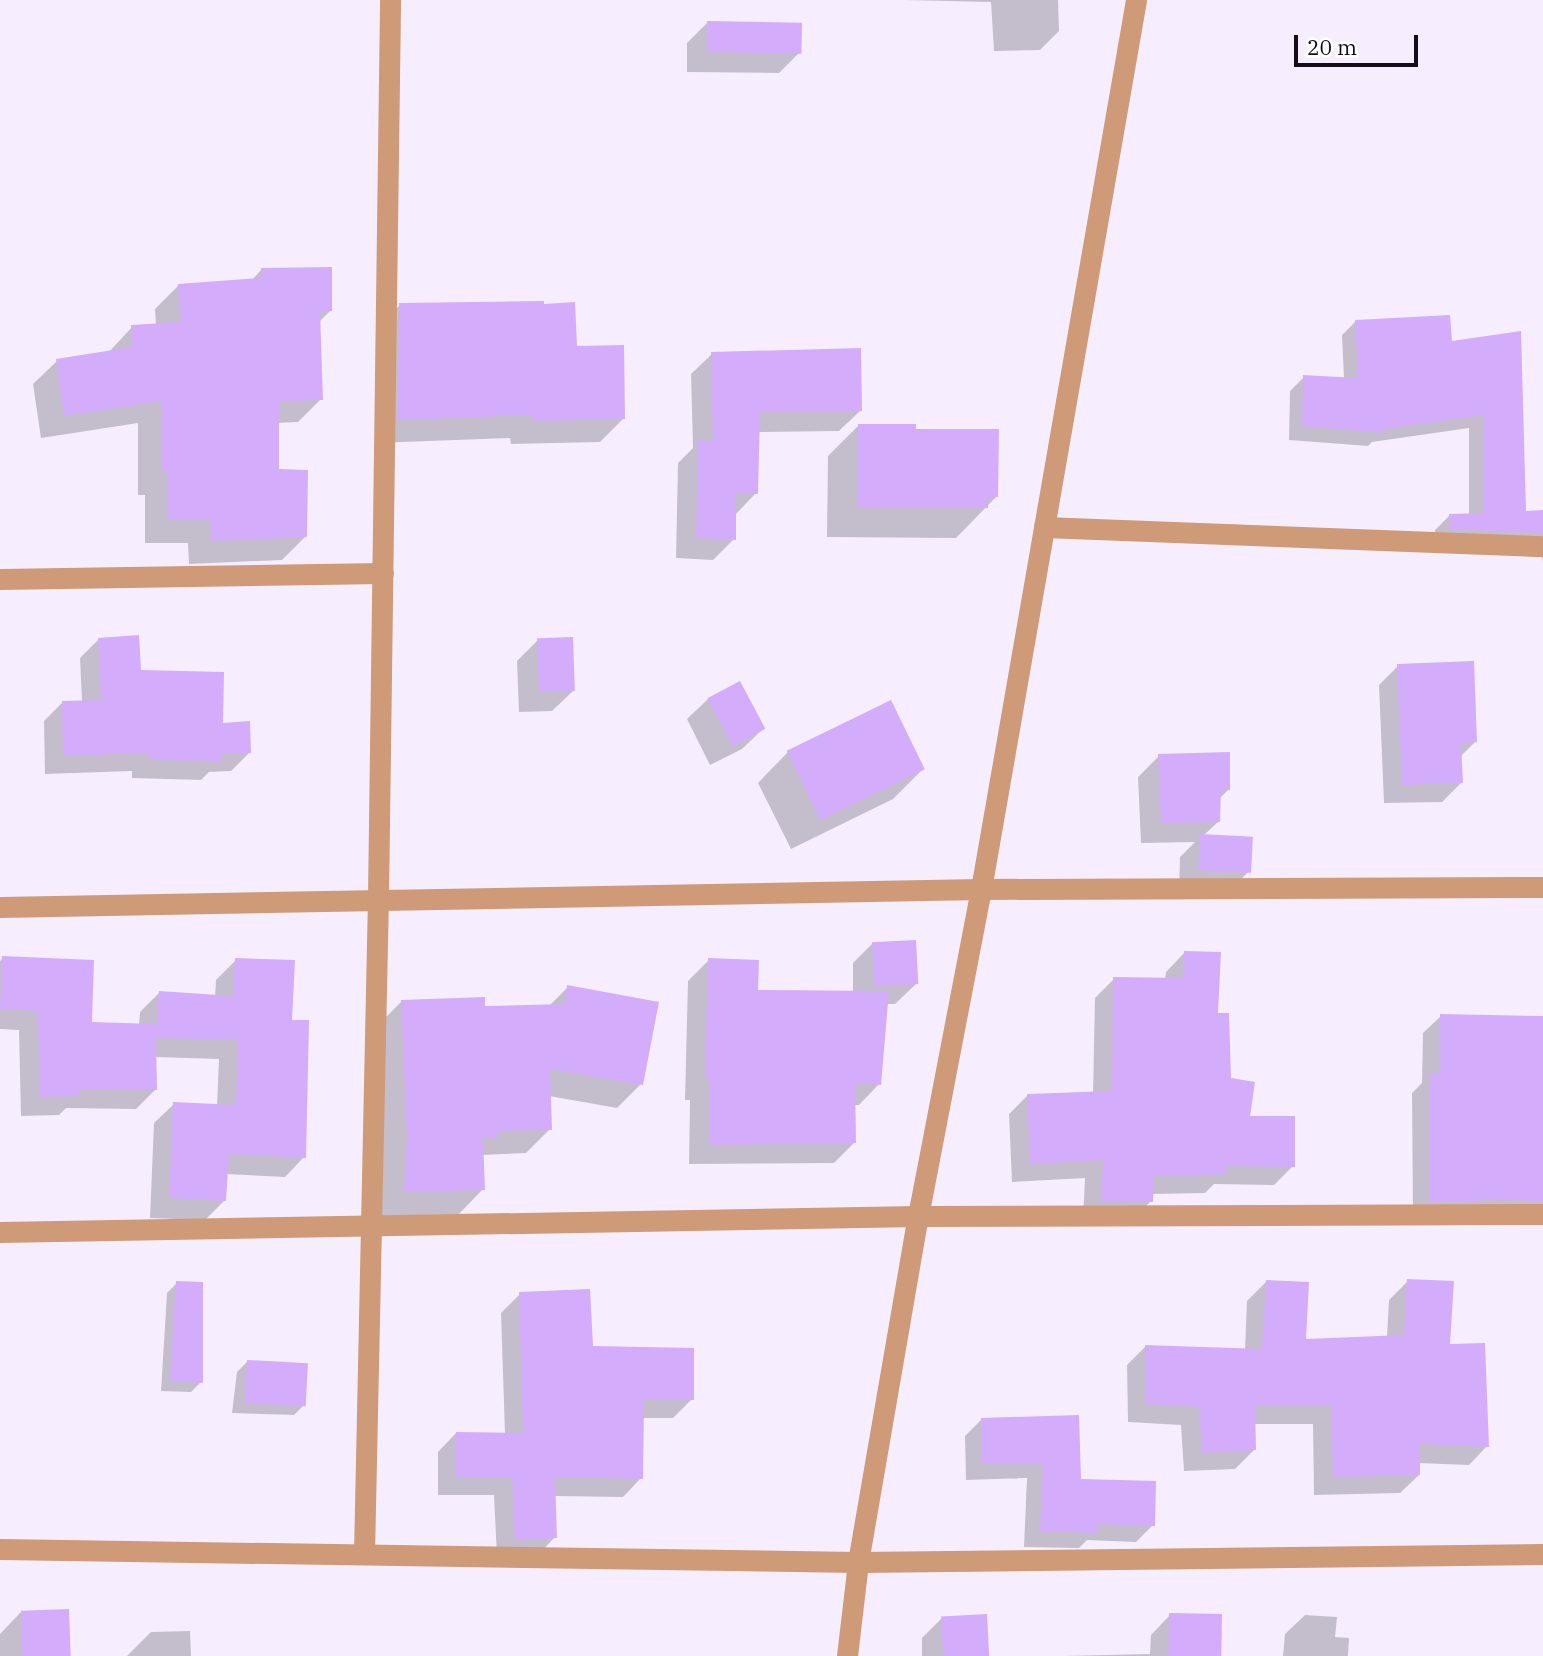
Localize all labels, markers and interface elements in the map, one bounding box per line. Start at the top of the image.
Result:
scale bar [1298,21,1422,65]
text: 20 m [1307,33,1357,61]

